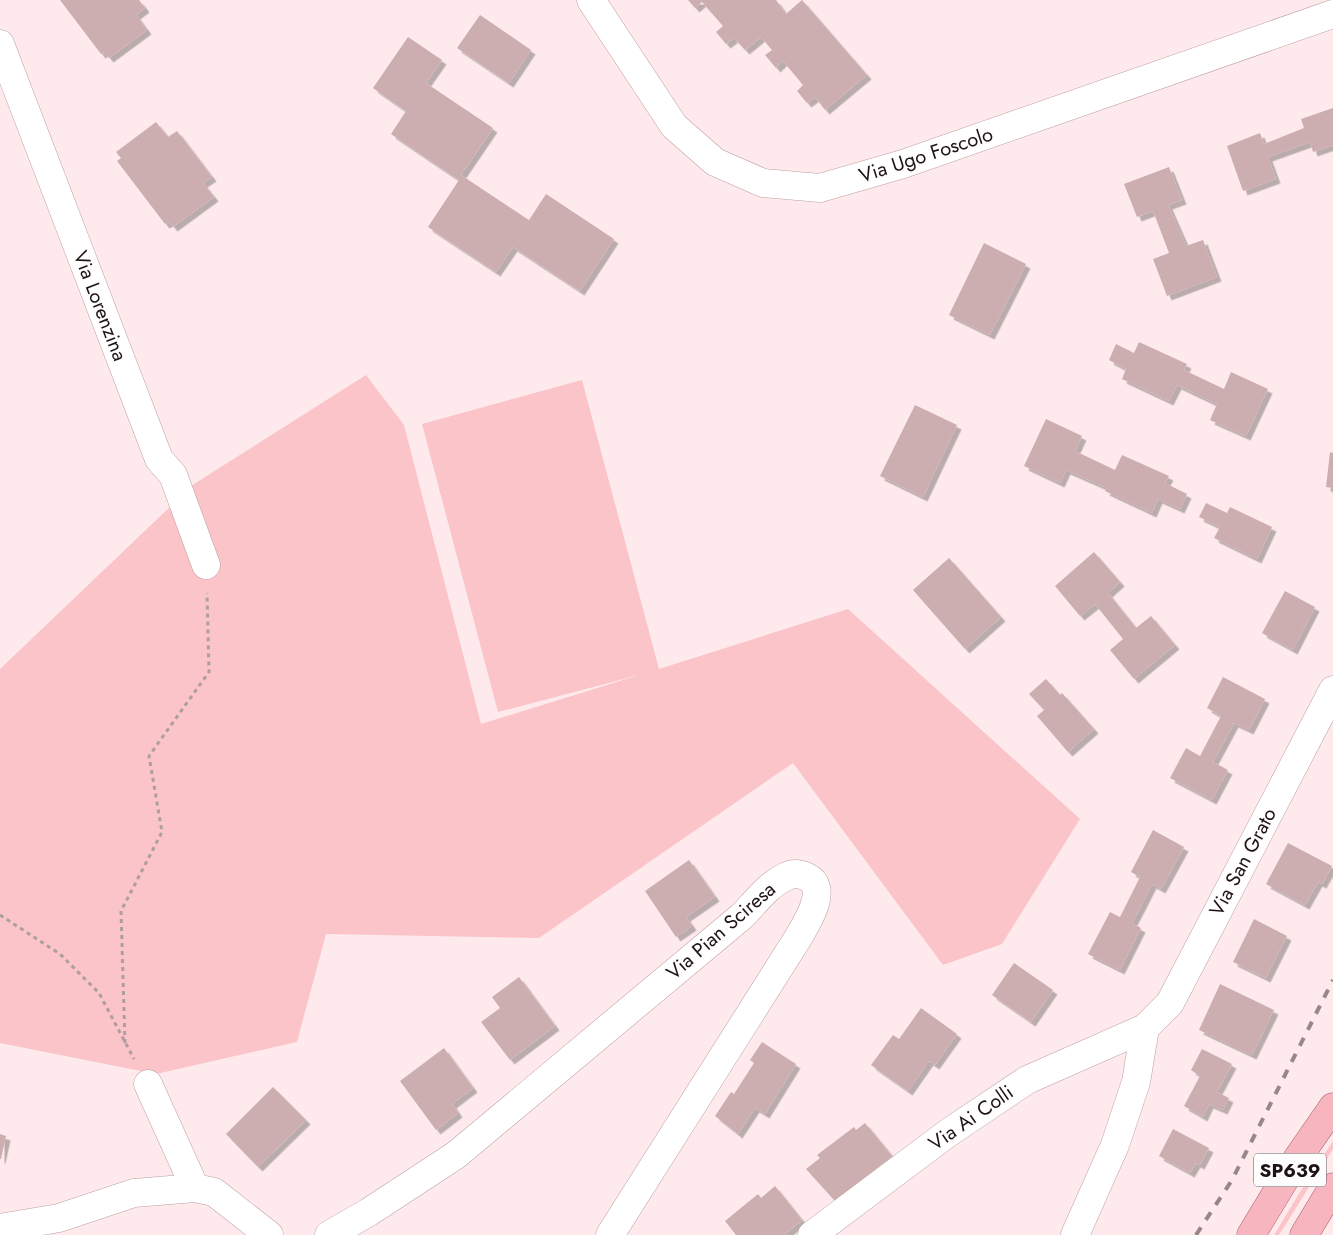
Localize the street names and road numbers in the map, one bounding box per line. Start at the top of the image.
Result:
street label: Via Ugo Foscolo [855,120,997,190]
street label: Via Lorenzina [66,247,134,365]
street label: Via San Grato [1202,803,1284,921]
street label: Via Pian Sciresa [660,875,782,987]
street label: Via Ai Colli [923,1078,1019,1158]
road number: SP639 [1254,1154,1326,1186]

